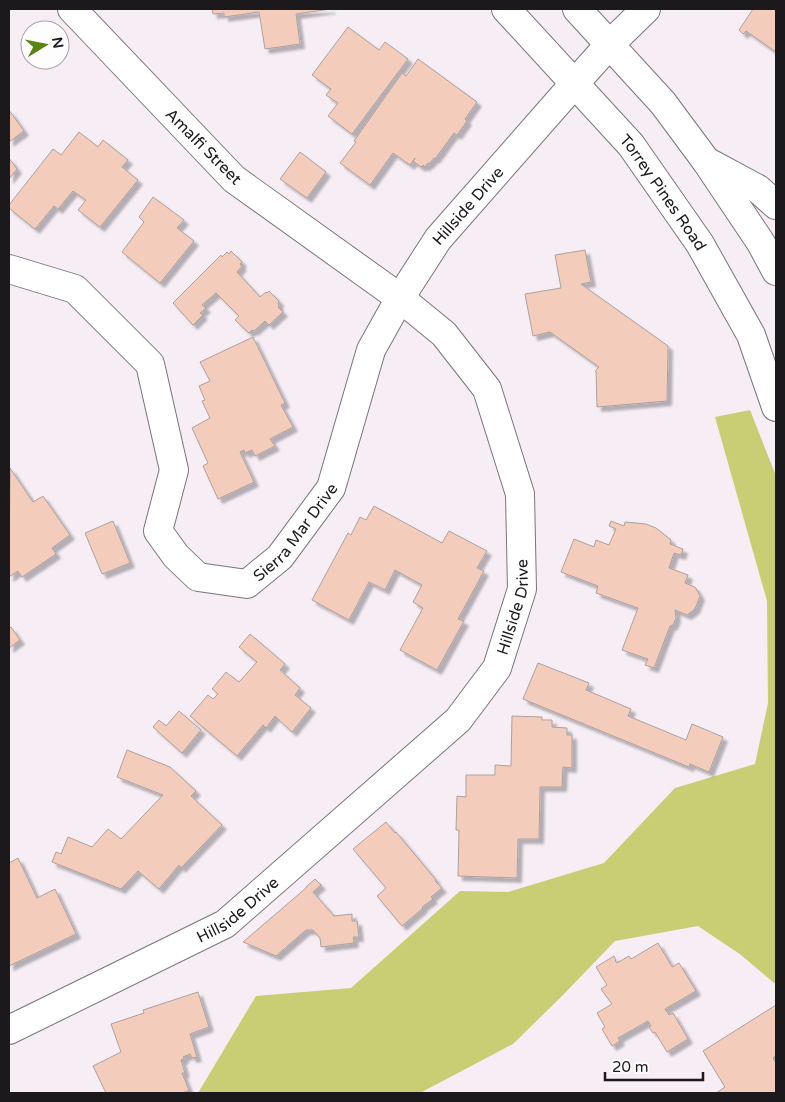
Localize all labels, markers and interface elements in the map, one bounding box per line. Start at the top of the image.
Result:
north arrow [20,20,70,70]
text: N [48,36,67,50]
street label: Amalfi Street [161,104,246,189]
street label: Torrey Pines Road [615,130,711,254]
street label: Hillside Drive [428,163,508,250]
street label: Sierra Mar Drive [249,479,342,586]
street label: Hillside Drive [493,559,533,657]
street label: Hillside Drive [193,873,283,947]
scale bar [605,1050,702,1082]
text: 20 m [612,1058,649,1076]

